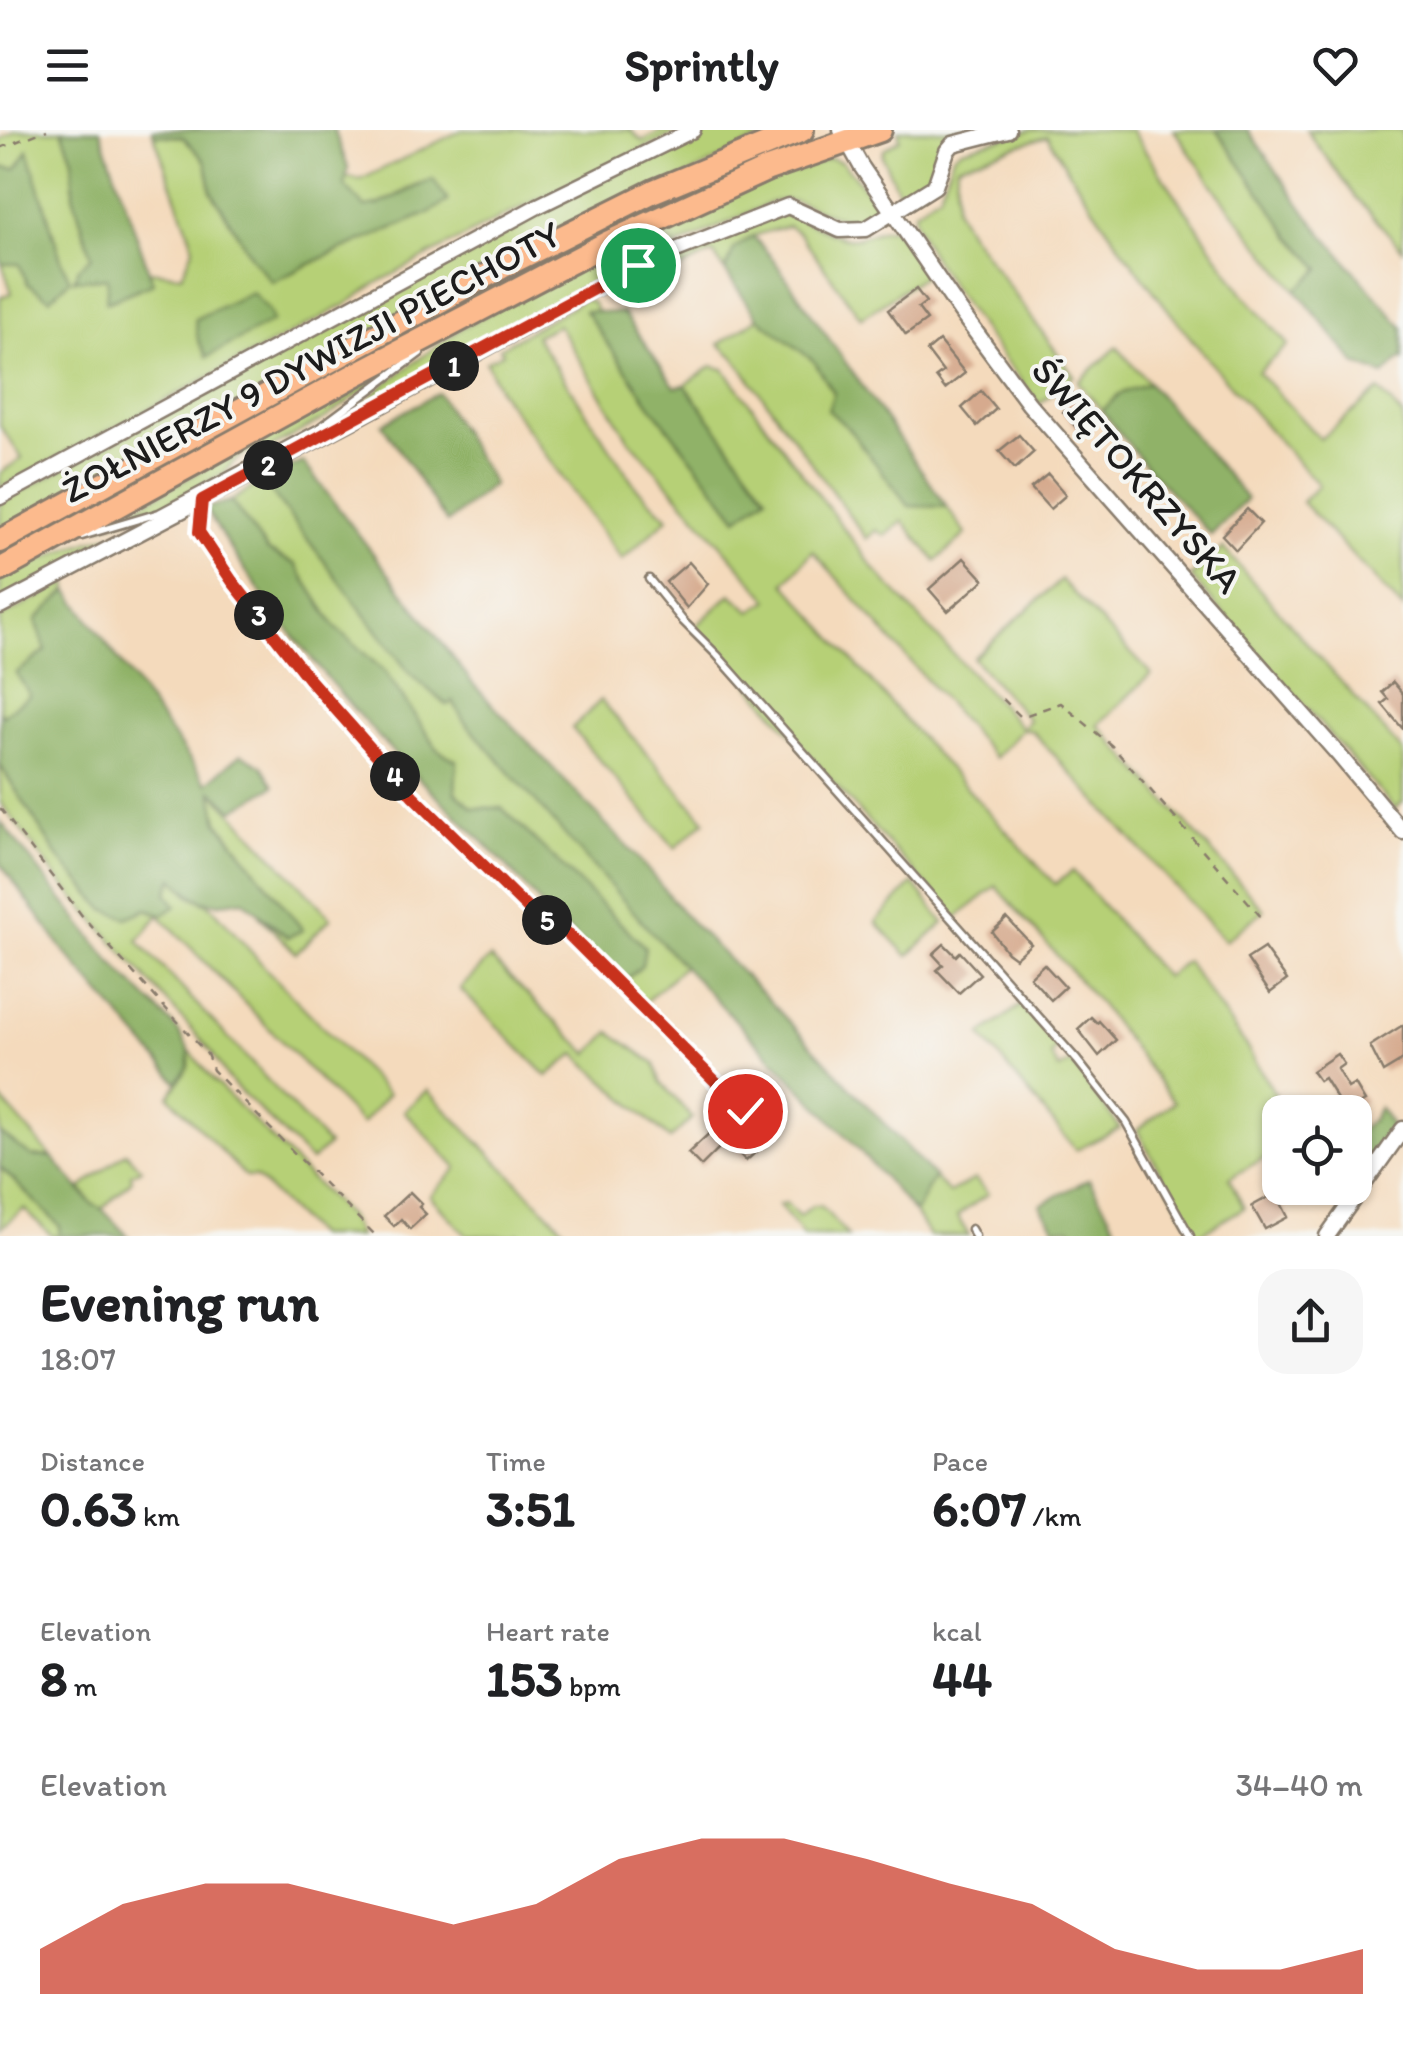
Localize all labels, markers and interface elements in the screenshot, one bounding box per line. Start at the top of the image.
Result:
icon: menu [40,38,95,93]
text: Sprintly [624,38,779,92]
icon: heart [1308,38,1363,93]
street label: ŻOŁNIERZY 9 DYWIZJI PIECHOTY [54,210,569,513]
pin [596,223,681,308]
icon: arrive [611,238,666,293]
pin: 1 [429,341,479,391]
street label: ŚWIĘTOKRZYSKA [1022,348,1252,602]
text: 1 [448,349,461,383]
pin: 2 [243,440,293,490]
text: 2 [261,448,275,482]
pin: 3 [234,590,284,640]
text: 3 [251,598,267,632]
pin: 4 [370,751,420,801]
text: 4 [387,759,403,793]
pin: 5 [522,895,572,945]
text: 5 [540,903,554,937]
pin [703,1069,788,1154]
icon: check [718,1084,773,1139]
map controls [1262,1095,1372,1205]
button: locate [1262,1095,1372,1205]
text: Evening run [40,1269,319,1335]
button: share [1258,1269,1363,1374]
text: 18:07 [40,1340,116,1378]
text: Distance [40,1444,145,1478]
text: Time [486,1444,546,1478]
text: Pace [932,1444,988,1478]
text: 0.63 [40,1478,137,1539]
text: 3:51 [486,1478,575,1539]
text: 6:07 [932,1478,1026,1539]
text: km [137,1499,180,1533]
text: /km [1026,1499,1081,1533]
text: Elevation [40,1614,151,1648]
text: Heart rate [486,1614,610,1648]
text: kcal [932,1614,982,1648]
text: 8 [40,1648,67,1709]
text: 153 [486,1648,563,1709]
text: 44 [932,1648,992,1709]
text: m [67,1669,97,1703]
text: bpm [563,1669,621,1703]
text: Elevation [40,1766,167,1804]
text: 34–40 m [1235,1766,1363,1804]

